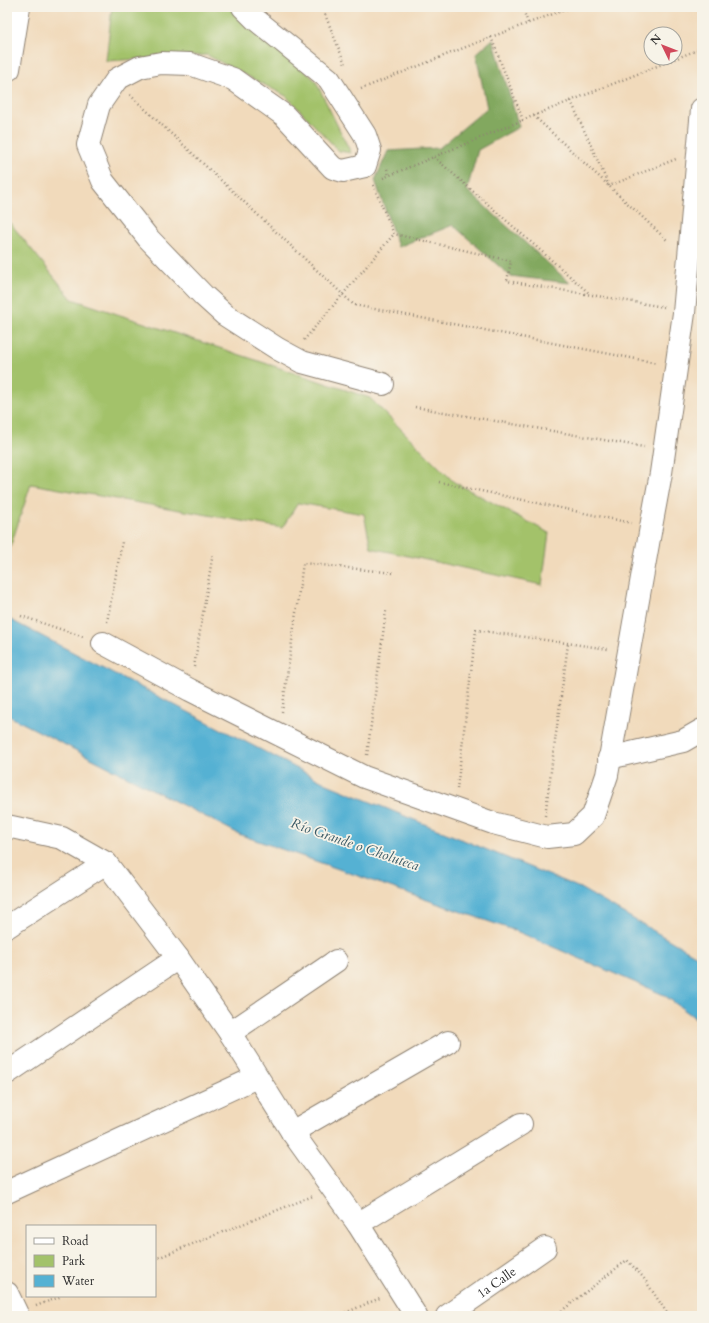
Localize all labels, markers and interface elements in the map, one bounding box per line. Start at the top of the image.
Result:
north arrow [643,26,683,66]
text: N [647,31,665,48]
water label: Río Grande o Choluteca [288,814,421,875]
legend [26,1225,156,1297]
text: Road [62,1233,89,1249]
text: Park [62,1253,86,1269]
street label: 1a Calle [474,1263,520,1303]
text: Water [61,1273,95,1289]

